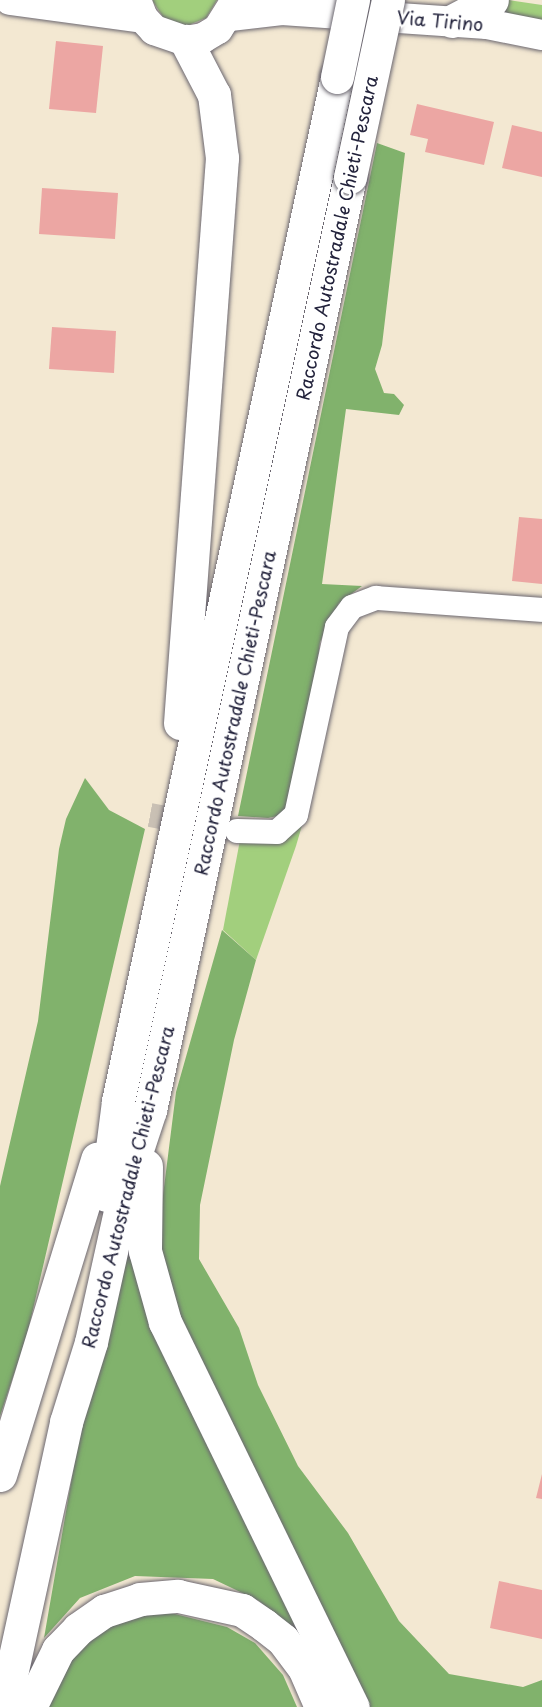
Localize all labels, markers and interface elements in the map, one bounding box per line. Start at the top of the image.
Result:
street label: Via Tirino [397,7,483,35]
street label: Raccordo Autostradale Chieti-Pescara [292,72,382,404]
street label: Raccordo Autostradale Chieti-Pescara [190,547,280,879]
street label: Raccordo Autostradale Chieti-Pescara [77,1022,179,1352]

